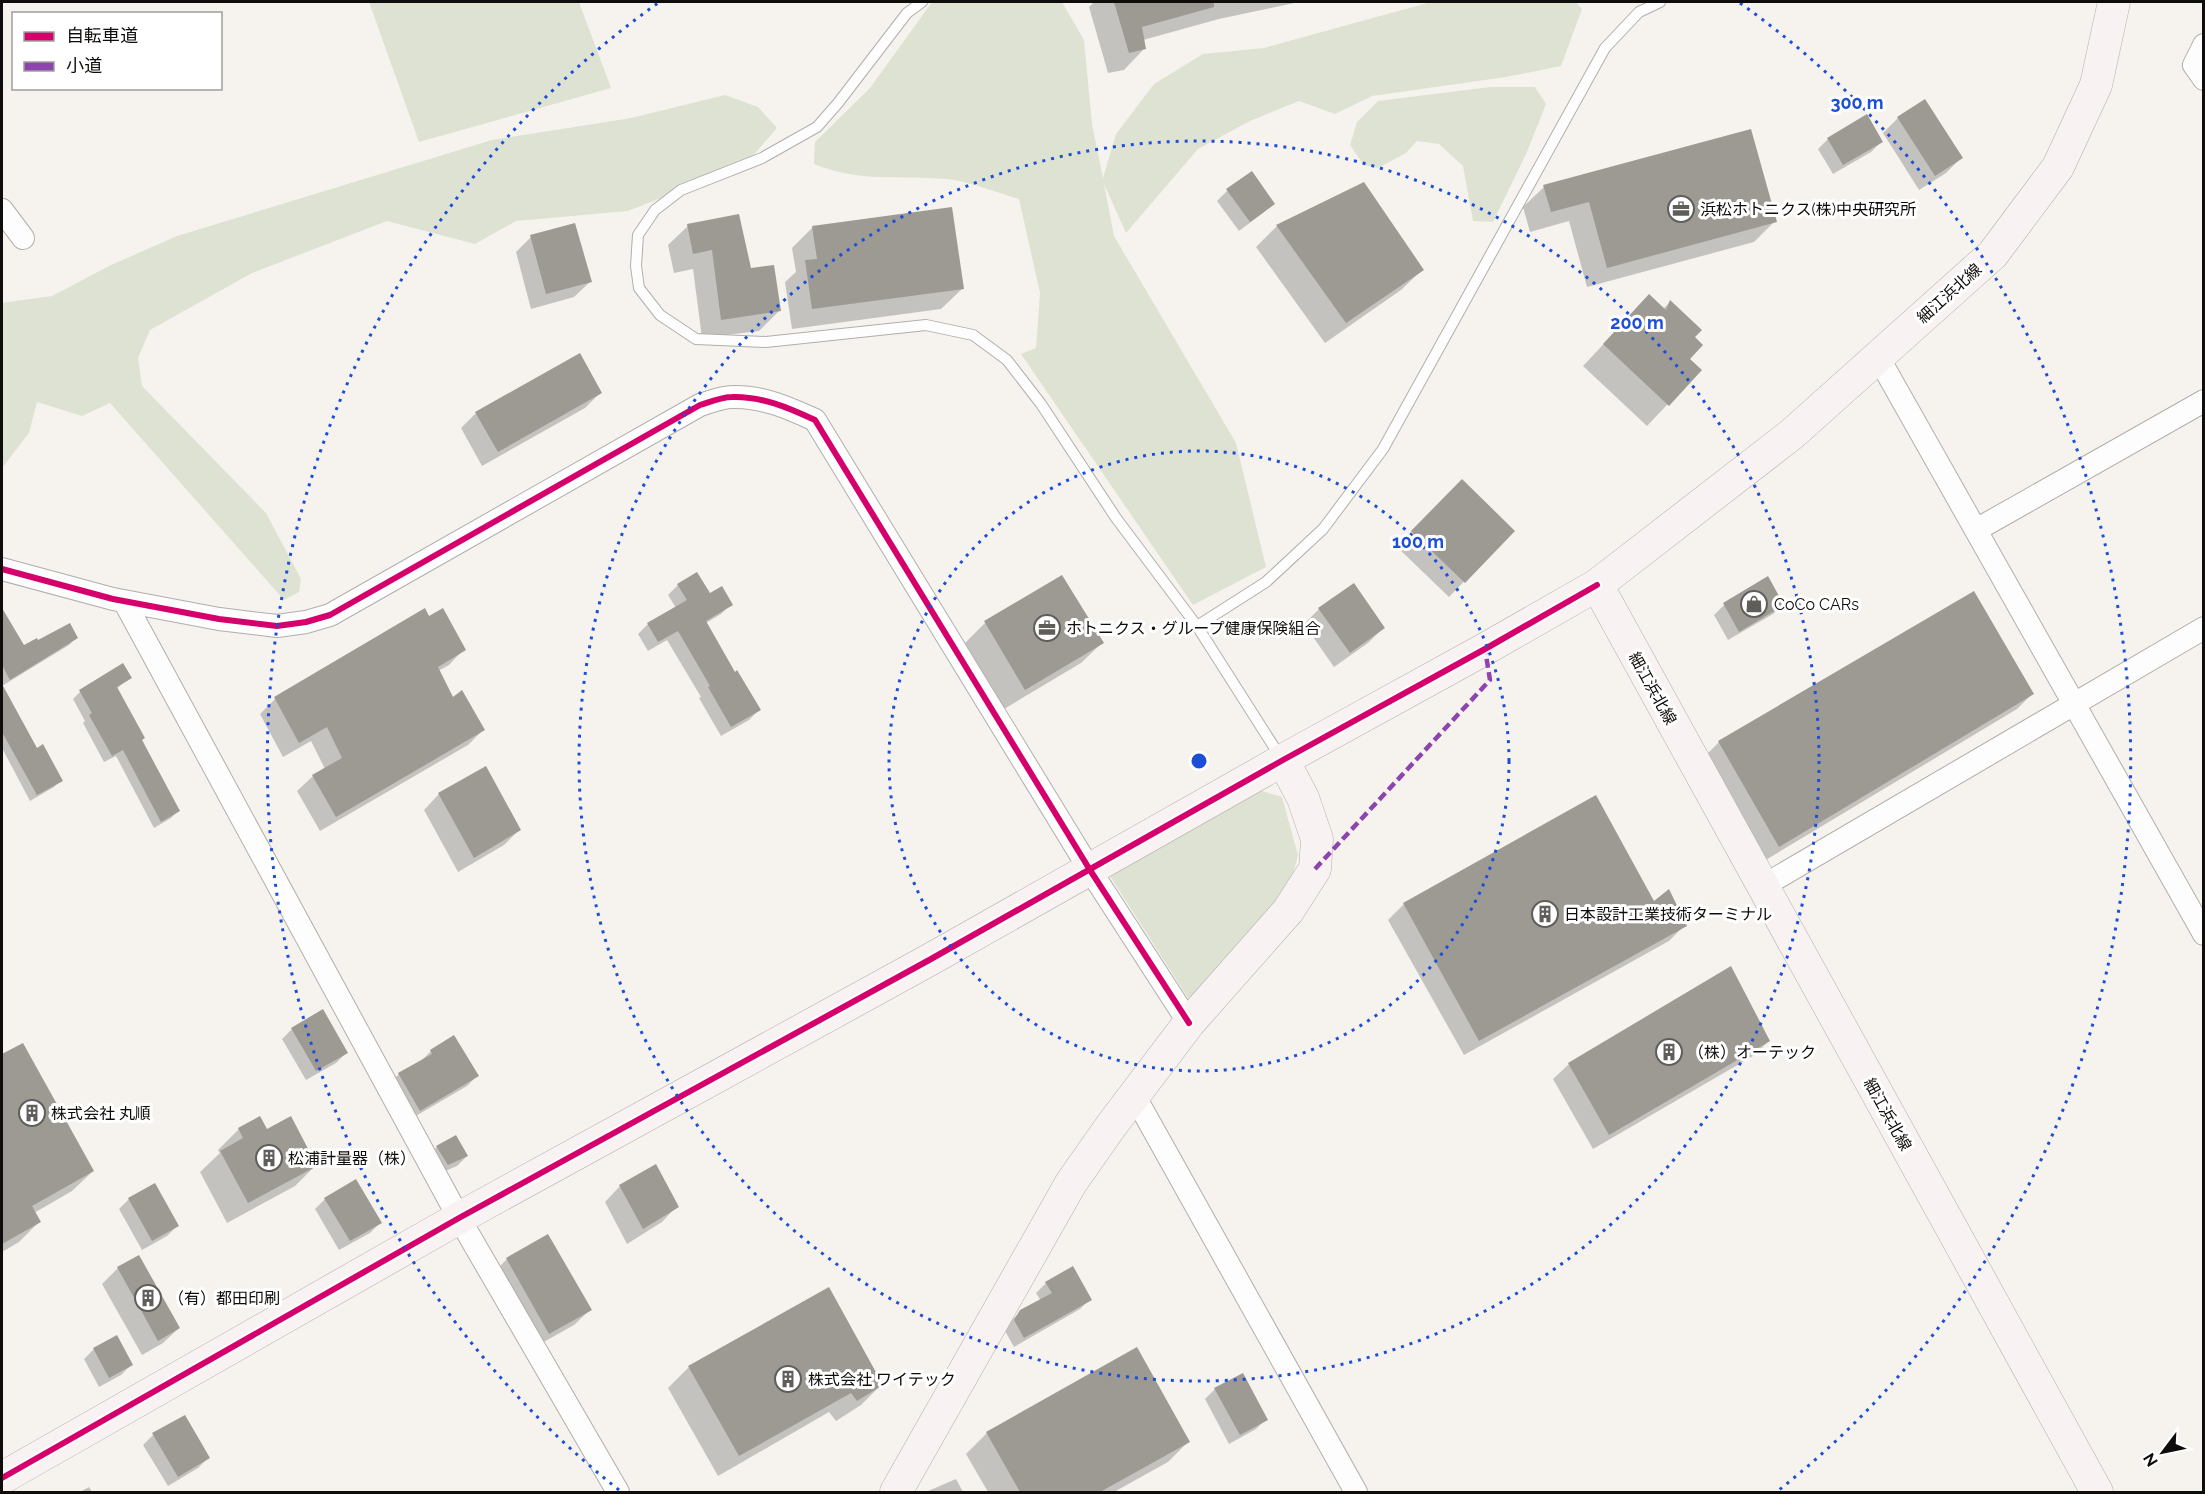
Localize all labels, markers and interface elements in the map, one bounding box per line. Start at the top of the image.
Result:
legend [12,12,222,90]
text: 自転車道 [66,25,138,46]
text: 小道 [66,55,102,76]
text: 300 m [1830,92,1884,113]
office icon: 浜松ホトニクス(株)中央研究所 [1666,194,1696,224]
place label: 浜松ホトニクス(株)中央研究所 [1700,200,1916,219]
street label: 細江浜北線 [1913,260,1985,327]
text: 200 m [1610,312,1664,333]
text: 100 m [1392,531,1444,552]
shop icon: CoCo CARs [1739,589,1769,619]
place label: CoCo CARs [1774,595,1859,614]
office icon: ホトニクス・グループ健康保険組合 [1032,613,1062,643]
place label: ホトニクス・グループ健康保険組合 [1066,619,1321,638]
street label: 細江浜北線 [1625,649,1680,728]
centre of rings [1189,751,1209,771]
building icon: 日本設計工業技術ターミナル [1530,899,1560,929]
place label: 日本設計工業技術ターミナル [1564,905,1772,924]
building icon: （株）オーテック [1654,1037,1684,1067]
place label: （株）オーテック [1688,1043,1816,1062]
street label: 細江浜北線 [1860,1075,1915,1154]
building icon: 株式会社 丸順 [17,1098,47,1128]
place label: 株式会社 丸順 [51,1104,151,1123]
building icon: 松浦計量器（株） [254,1143,284,1173]
place label: 松浦計量器（株） [288,1149,416,1168]
building icon: （有）都田印刷 [133,1283,163,1313]
place label: （有）都田印刷 [168,1289,280,1308]
building icon: 株式会社 ワイテック [773,1364,803,1394]
place label: 株式会社 ワイテック [808,1370,956,1389]
north arrow [2133,1422,2193,1482]
text: N [2139,1449,2162,1470]

